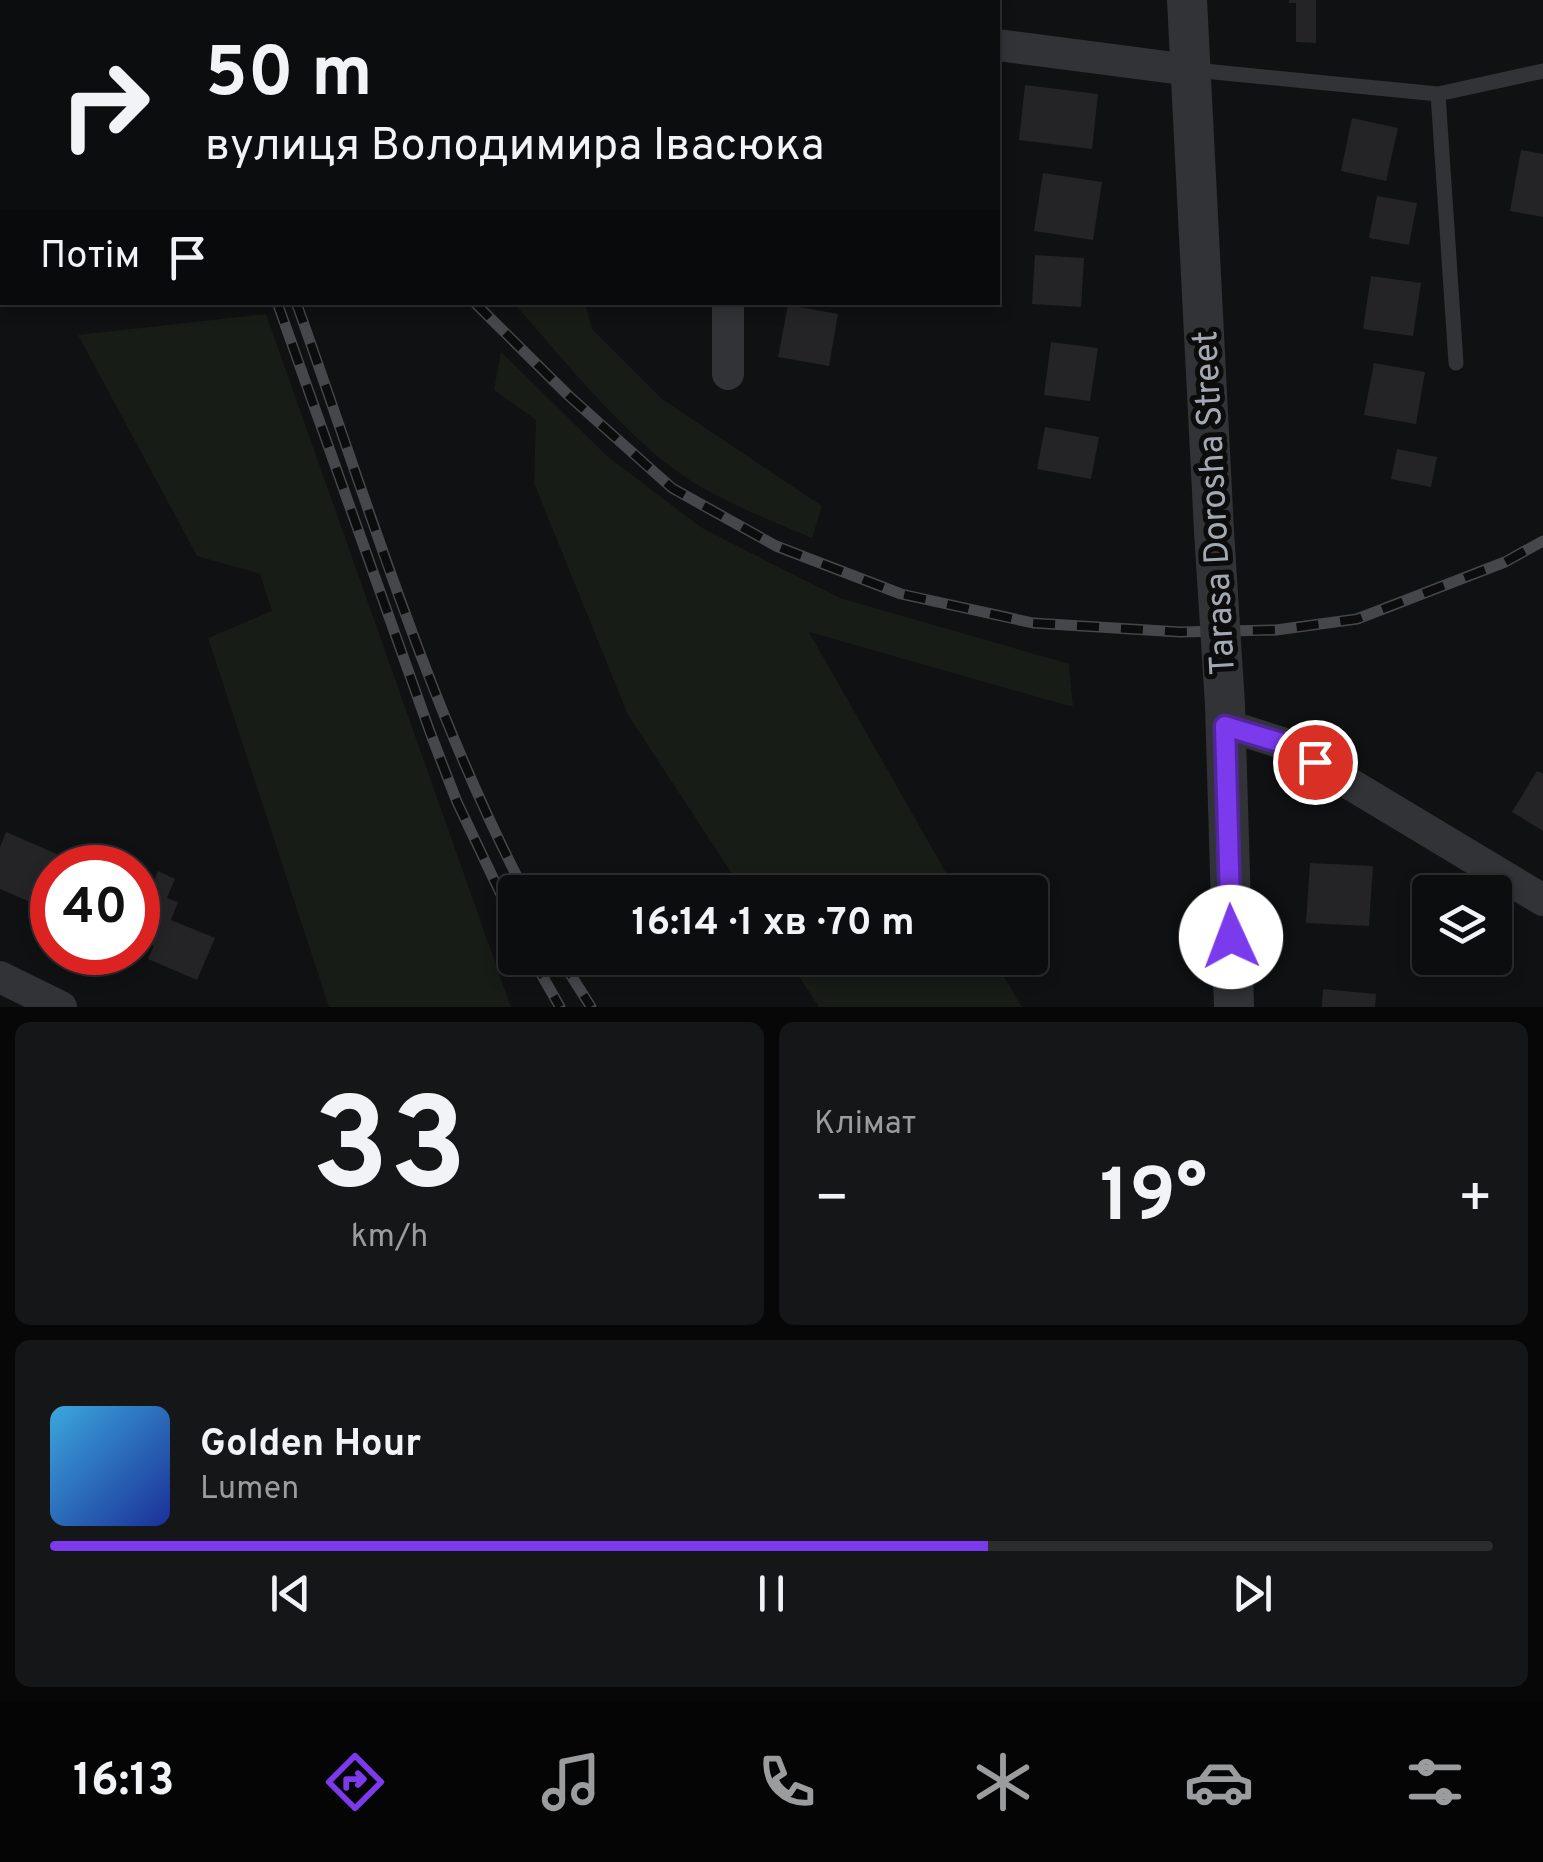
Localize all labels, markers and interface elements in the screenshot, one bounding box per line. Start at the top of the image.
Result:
text: 50 m [205,32,372,121]
icon: right [40,40,170,170]
text: вулиця Володимира Івасюка [205,119,824,176]
icon: arrive [160,230,215,285]
text: Потім [40,233,140,282]
street label: Tarasa Dorosha Street [1185,329,1247,676]
pin [1273,720,1358,805]
icon: arrive [1288,735,1343,790]
speed limit sign: 40 [30,845,160,975]
map controls [1412,875,1512,975]
button: layers [1412,875,1512,975]
position arrow [1179,885,1283,989]
text: 16:14 · 1 хв · 70 m [632,900,914,949]
text: 33 [312,1070,467,1235]
text: Клімат [814,1105,916,1145]
text: 19° [1100,1153,1207,1248]
text: − [814,1166,849,1236]
text: + [1458,1166,1493,1236]
text: km/h [351,1218,428,1258]
text: Golden Hour [200,1421,421,1470]
text: Lumen [200,1470,299,1510]
icon: previous [263,1566,318,1621]
icon: pause [744,1566,799,1621]
icon: next [1225,1566,1280,1621]
icon: directions [320,1747,390,1817]
icon: music [536,1747,606,1817]
icon: phone [752,1747,822,1817]
icon: climate [968,1747,1038,1817]
icon: car [1184,1747,1254,1817]
icon: filters [1400,1747,1470,1817]
text: 16:13 [73,1754,175,1811]

